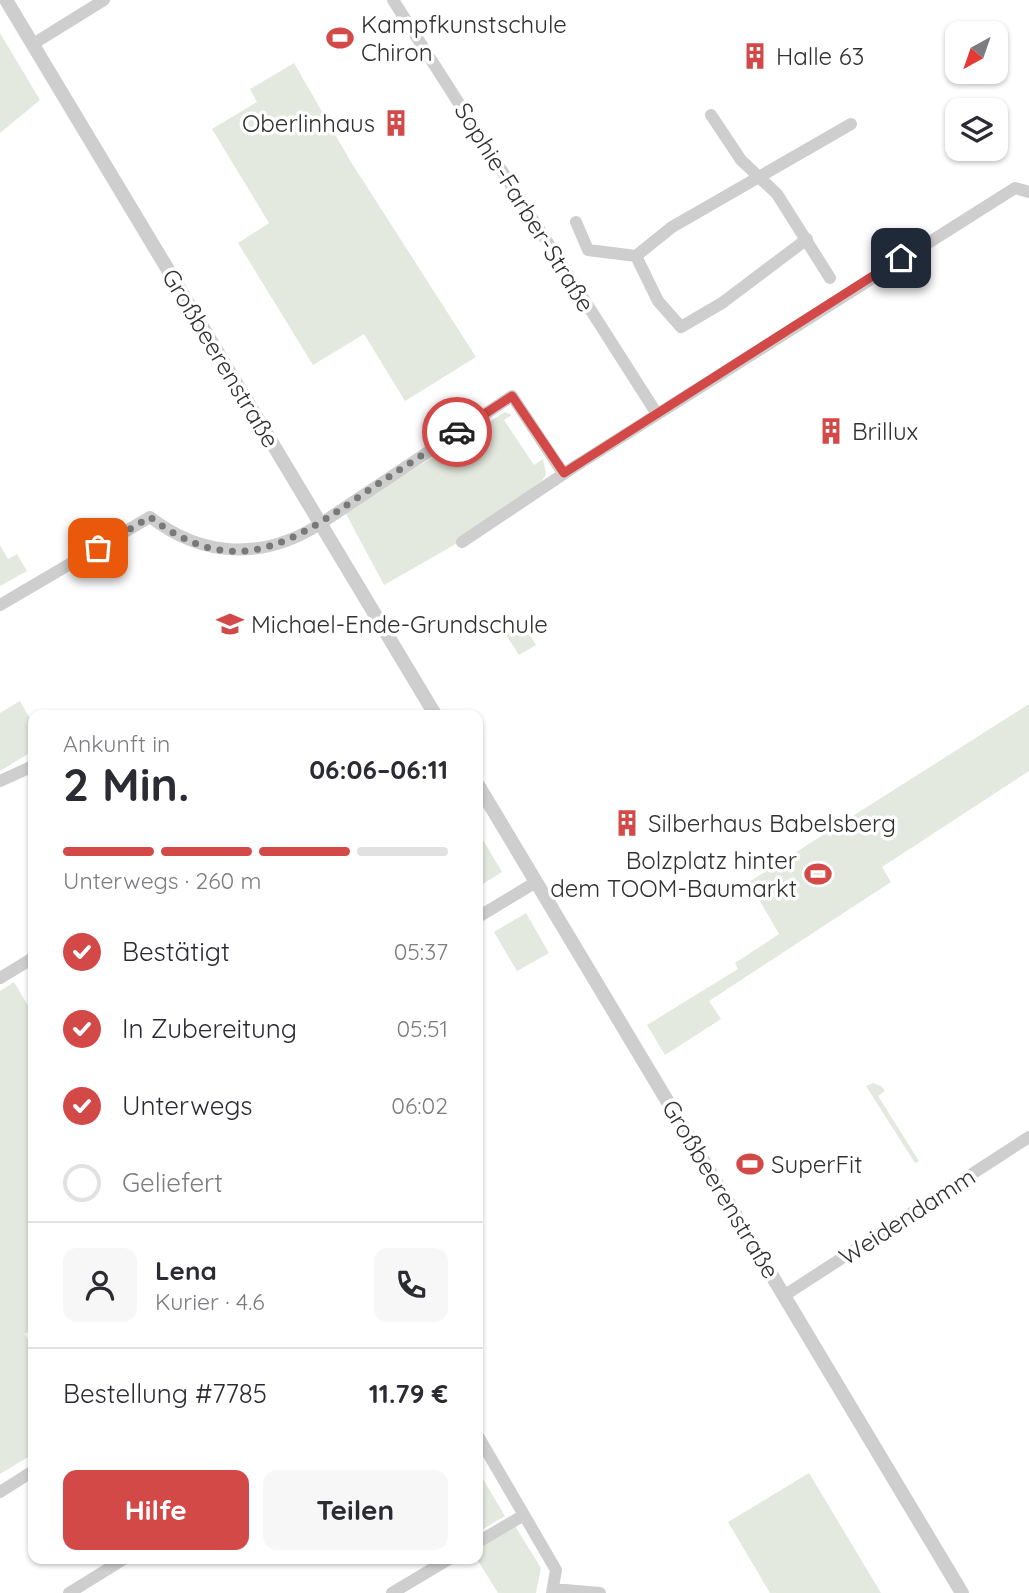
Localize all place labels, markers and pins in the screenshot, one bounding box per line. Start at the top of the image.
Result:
place label: Kampfkunstschule Chiron [361,9,567,67]
sports icon: Kampfkunstschule Chiron [325,23,355,53]
building icon: Halle 63 [740,41,770,71]
place label: Halle 63 [776,41,864,71]
place label: Oberlinhaus [242,108,375,138]
building icon: Oberlinhaus [381,108,411,138]
pin [871,228,931,288]
building icon: Brillux [816,416,846,446]
place label: Brillux [852,416,918,446]
pin [68,518,128,578]
school or university icon: Michael-Ende-Grundschule [215,609,245,639]
place label: Michael-Ende-Grundschule [251,609,548,639]
building icon: Silberhaus Babelsberg [612,808,642,838]
place label: Silberhaus Babelsberg [648,808,896,838]
place label: Bolzplatz hinter dem TOOM-Baumarkt [550,845,797,903]
sports icon: Bolzplatz hinter dem TOOM-Baumarkt [803,859,833,889]
sports icon: SuperFit [735,1149,765,1179]
place label: SuperFit [771,1149,862,1179]

